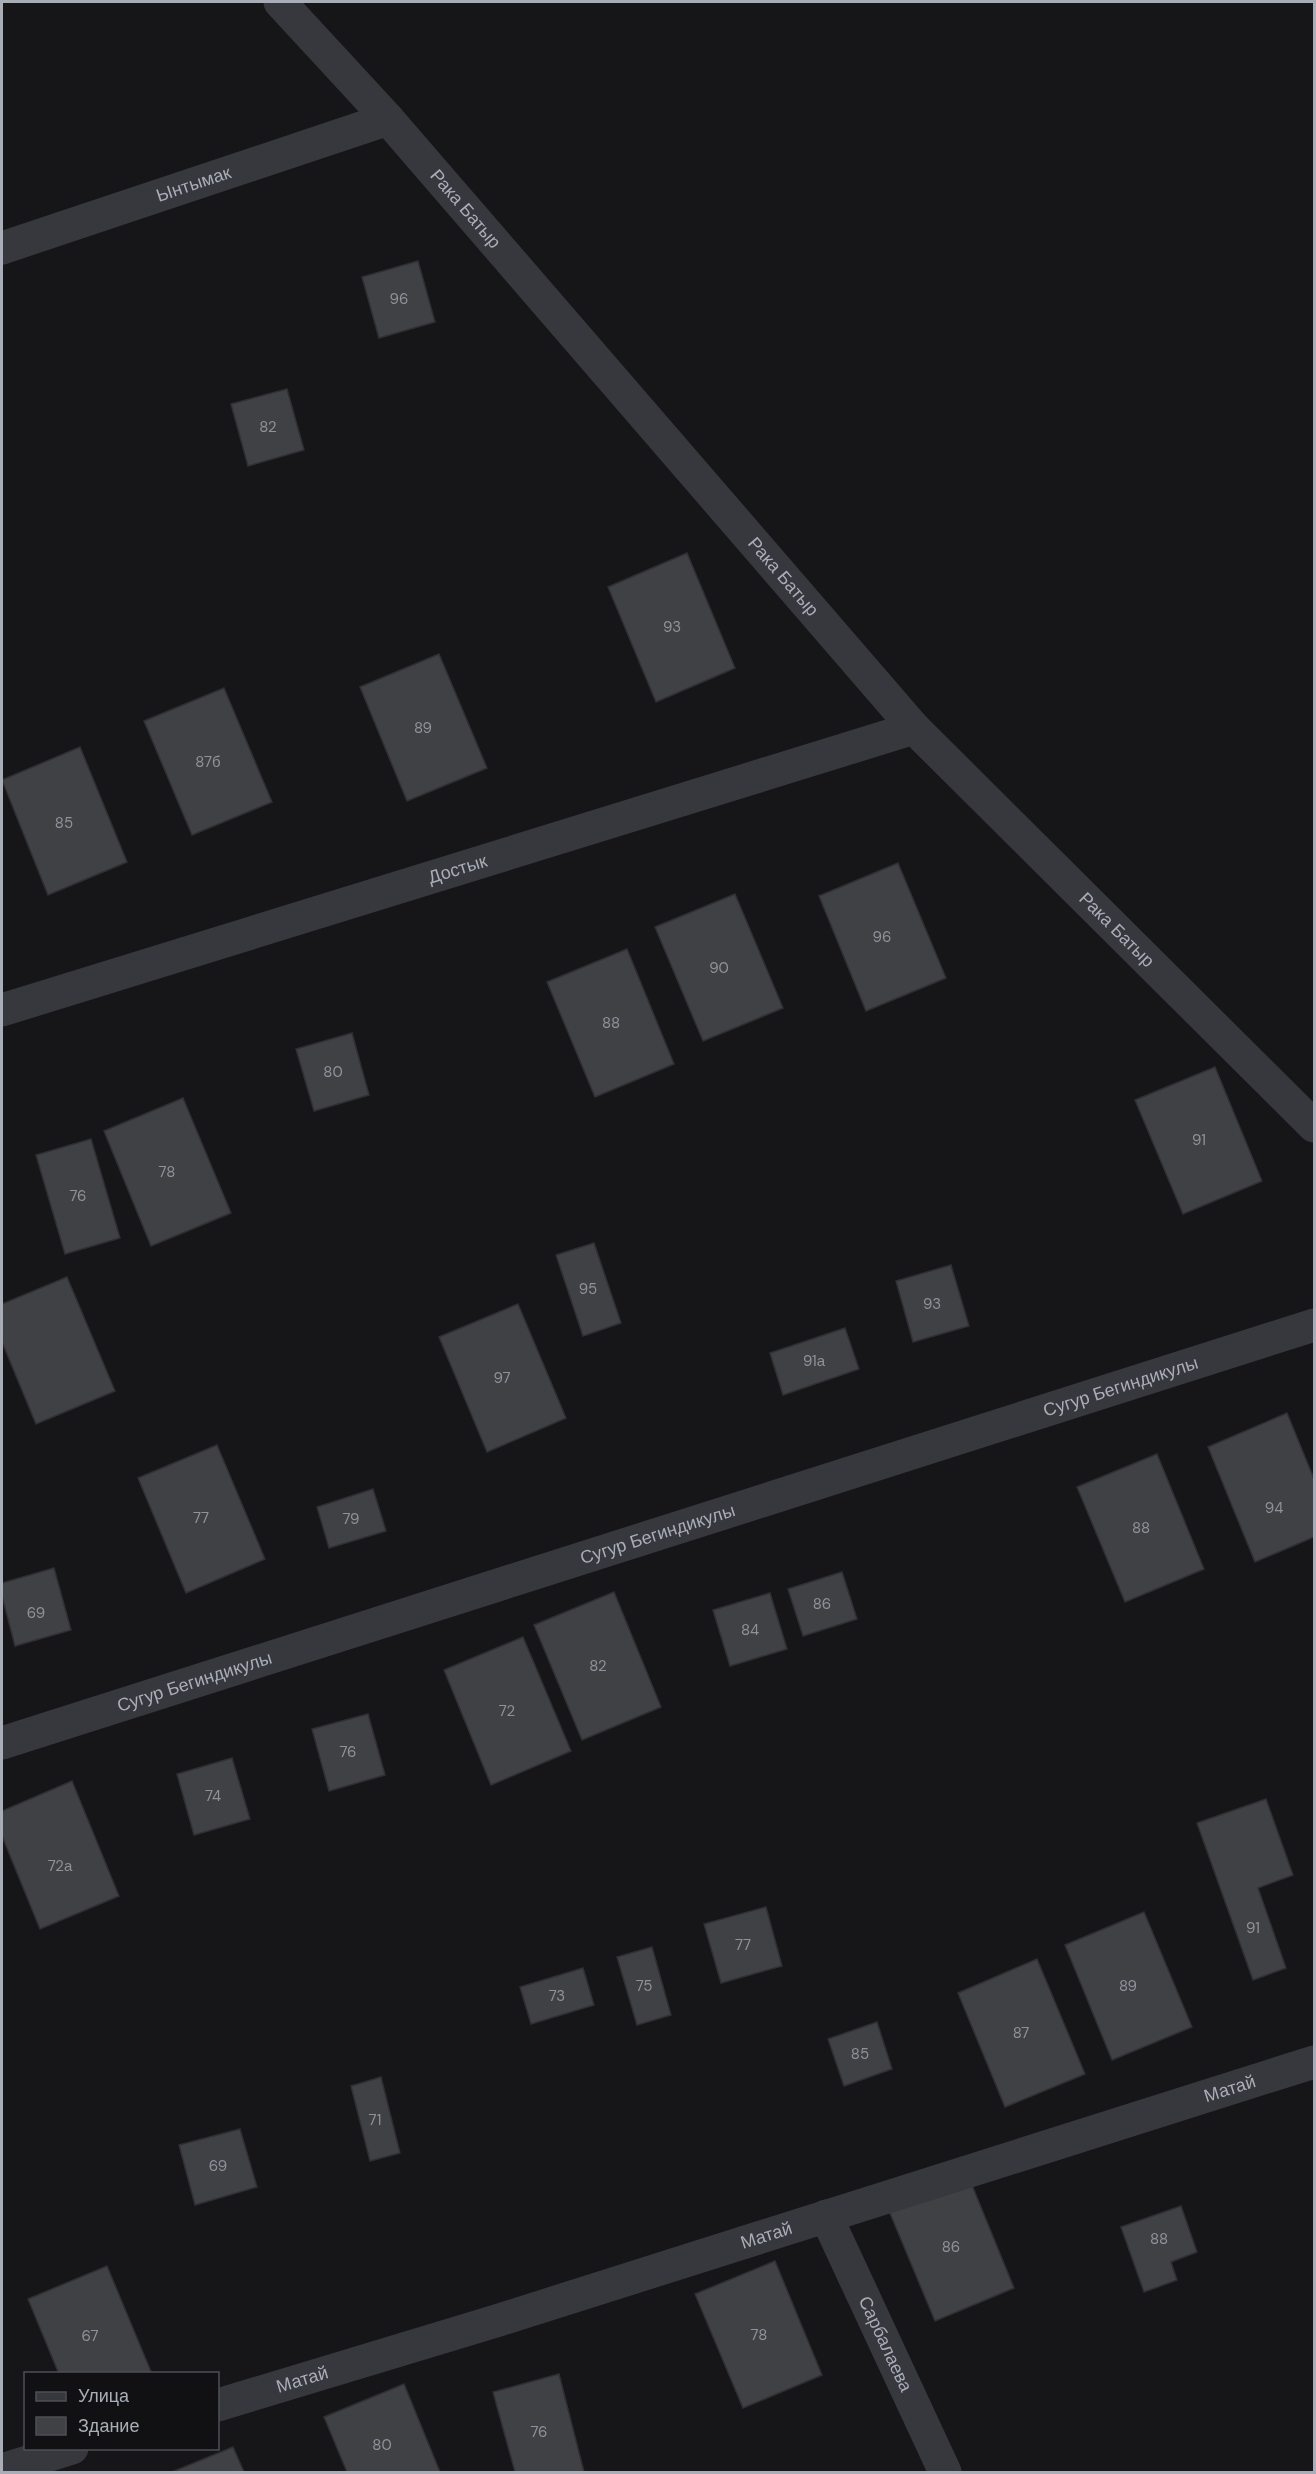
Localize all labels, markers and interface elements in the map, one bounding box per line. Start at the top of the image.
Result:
street label: Ынтымак [153,160,234,208]
street label: Рака Батыр [425,164,506,254]
house number: 96 [390,289,408,309]
house number: 82 [259,417,277,437]
street label: Рака Батыр [742,532,824,621]
house number: 93 [663,617,681,637]
house number: 89 [414,718,432,738]
house number: 87б [195,752,221,772]
house number: 85 [55,813,73,833]
street label: Достык [425,849,490,889]
street label: Рака Батыр [1074,887,1160,973]
house number: 96 [873,927,891,947]
house number: 90 [709,958,729,978]
house number: 88 [602,1013,620,1033]
house number: 80 [323,1062,343,1082]
house number: 91 [1192,1130,1206,1150]
house number: 78 [159,1162,175,1182]
house number: 76 [69,1186,87,1206]
house number: 95 [579,1279,597,1299]
house number: 93 [923,1294,941,1314]
house number: 91а [803,1351,826,1371]
street label: Сугур Бегиндикулы [1040,1351,1201,1423]
house number: 97 [493,1368,511,1388]
street label: Сугур Бегиндикулы [577,1498,738,1570]
house number: 94 [1265,1498,1283,1518]
house number: 77 [193,1508,209,1528]
house number: 79 [342,1509,360,1529]
house number: 88 [1132,1518,1150,1538]
house number: 86 [813,1594,831,1614]
house number: 69 [27,1603,45,1623]
house number: 84 [741,1620,759,1640]
street label: Сугур Бегиндикулы [114,1646,275,1718]
house number: 82 [589,1656,607,1676]
house number: 72 [499,1701,515,1721]
house number: 76 [339,1742,357,1762]
house number: 74 [205,1786,221,1806]
house number: 72а [48,1856,73,1876]
house number: 91 [1246,1918,1260,1938]
house number: 77 [735,1935,751,1955]
house number: 75 [636,1976,652,1996]
house number: 89 [1119,1976,1137,1996]
house number: 73 [549,1986,565,2006]
house number: 87 [1013,2023,1029,2043]
house number: 85 [851,2044,869,2064]
street label: Матай [1201,2069,1259,2108]
house number: 71 [369,2110,381,2130]
house number: 69 [209,2156,227,2176]
street label: Матай [737,2216,795,2255]
house number: 88 [1150,2229,1168,2249]
house number: 86 [942,2237,960,2257]
street label: Сарбалаева [853,2292,918,2397]
house number: 78 [751,2325,767,2345]
house number: 67 [81,2326,99,2346]
street label: Матай [273,2360,331,2399]
legend [24,2372,219,2450]
text: Улица [78,2384,130,2408]
text: Здание [78,2414,139,2438]
house number: 76 [530,2422,548,2442]
house number: 80 [372,2435,392,2455]

